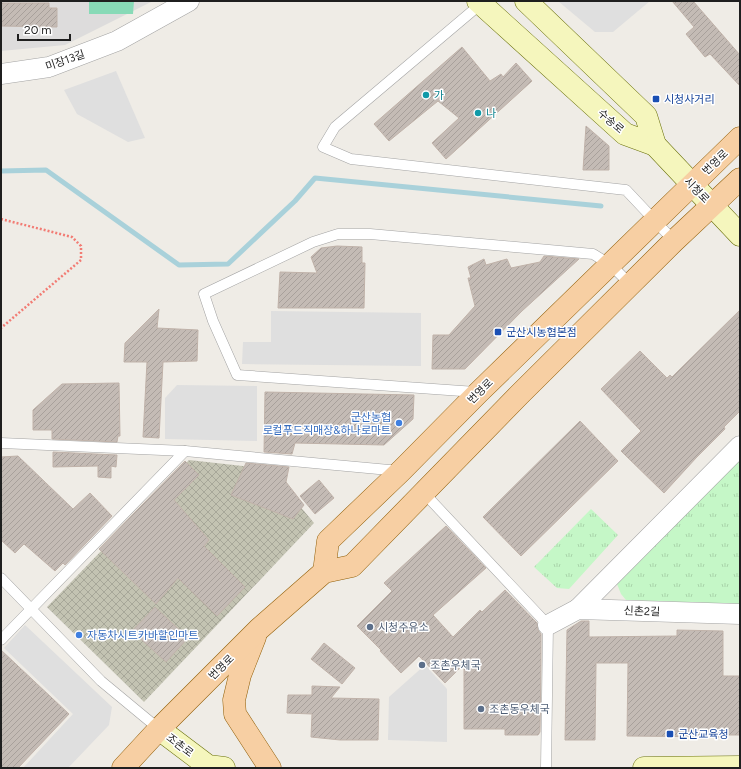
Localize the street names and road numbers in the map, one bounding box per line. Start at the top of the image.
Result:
street label: 미장13길 [44,48,87,73]
street label: 수송로 [595,107,626,136]
street label: 번영로 [700,147,731,178]
street label: 시청로 [681,175,712,206]
street label: 번영로 [465,376,496,407]
street label: 신촌2길 [624,604,660,619]
street label: 번영로 [206,652,237,683]
street label: 조촌로 [164,731,196,760]

